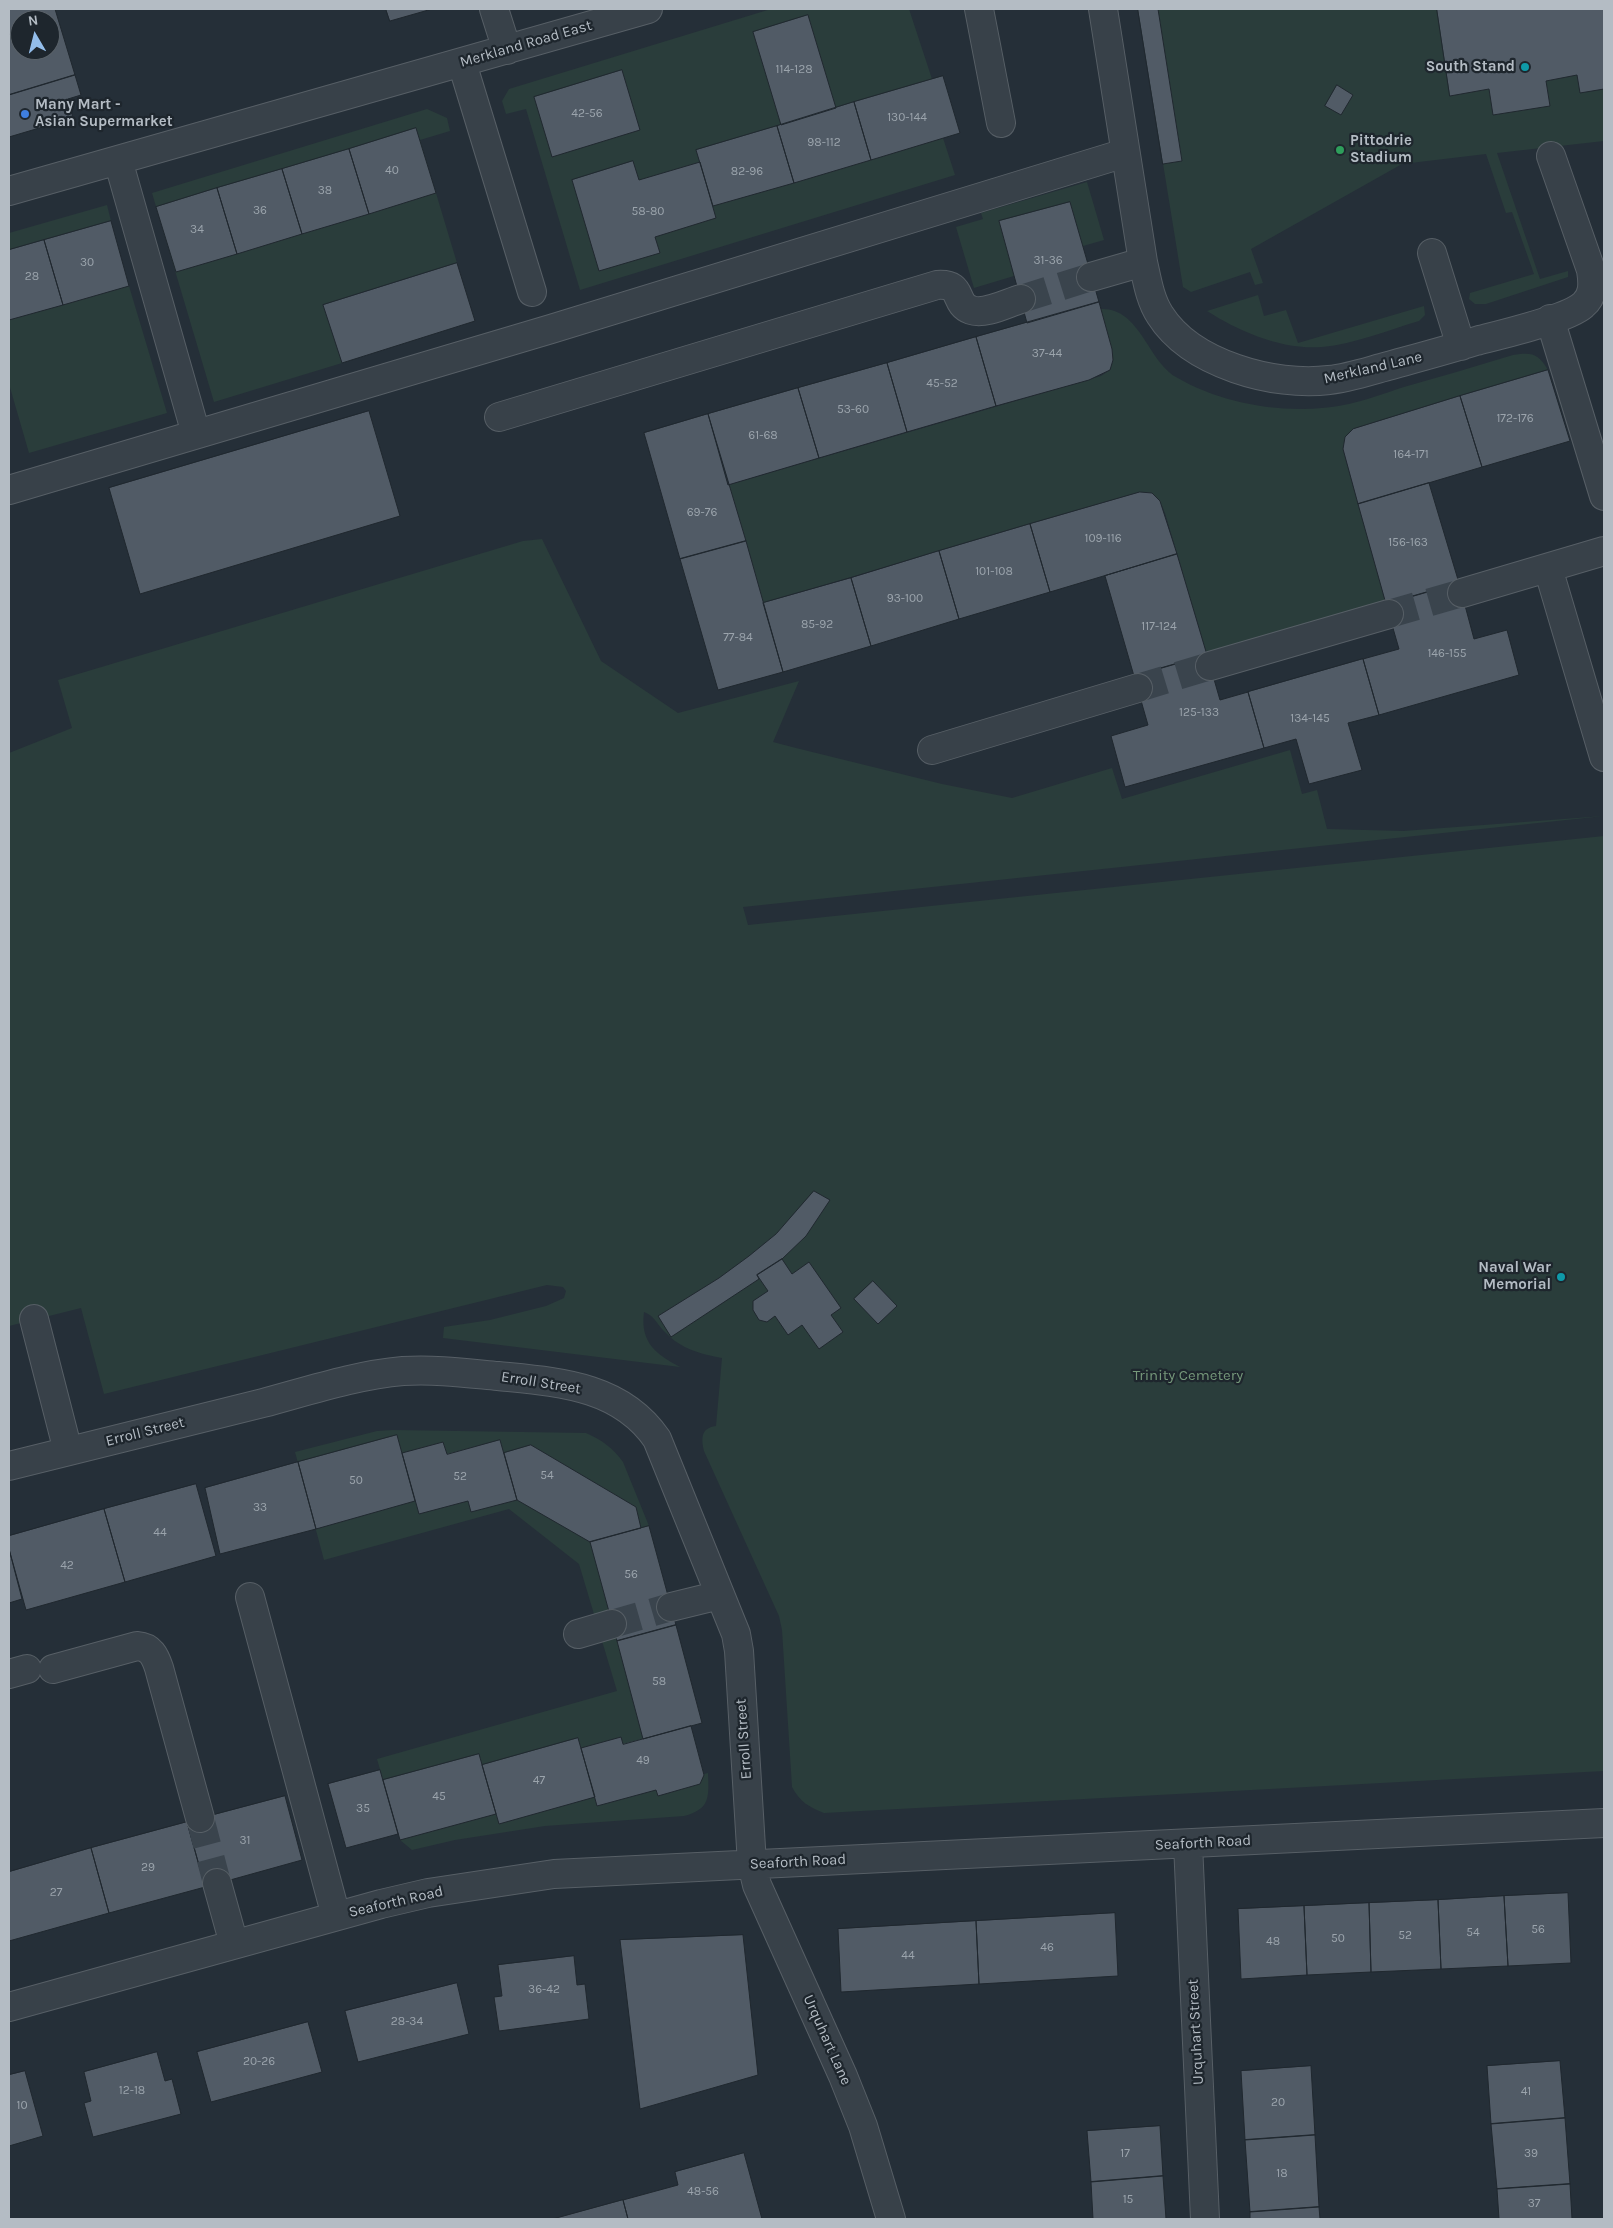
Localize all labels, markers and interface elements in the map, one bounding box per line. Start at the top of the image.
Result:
north arrow [10,10,60,60]
text: N [27,12,39,30]
street label: Merkland Road East [458,17,594,71]
place label: South Stand [1426,58,1515,76]
marker: South Stand [1519,61,1531,73]
house number: 114-128 [775,63,813,77]
place label: Many Mart - Asian Supermarket [35,96,173,131]
house number: 42-56 [571,107,603,121]
marker: Many Mart - Asian Supermarket [19,108,31,120]
house number: 130-144 [887,111,927,125]
place label: Pittodrie Stadium [1350,132,1412,167]
house number: 98-112 [807,136,841,150]
marker: Pittodrie Stadium [1334,144,1346,156]
house number: 40 [385,164,399,178]
house number: 82-96 [731,165,763,179]
house number: 38 [318,184,332,198]
house number: 36 [253,204,267,218]
house number: 58-80 [632,205,664,219]
house number: 34 [190,223,204,237]
house number: 31-36 [1033,254,1063,268]
house number: 30 [80,256,94,270]
house number: 28 [25,270,39,284]
house number: 37-44 [1032,347,1062,361]
street label: Merkland Lane [1322,348,1424,388]
house number: 45-52 [926,377,958,391]
house number: 53-60 [837,403,869,417]
house number: 172-176 [1496,412,1534,426]
house number: 61-68 [748,429,778,443]
house number: 164-171 [1393,448,1429,462]
house number: 69-76 [687,506,717,520]
house number: 109-116 [1084,532,1122,546]
house number: 156-163 [1388,536,1428,550]
house number: 101-108 [975,565,1013,579]
house number: 93-100 [887,592,923,606]
house number: 85-92 [801,618,833,632]
house number: 117-124 [1141,620,1177,634]
house number: 77-84 [723,631,753,645]
house number: 146-155 [1427,647,1467,661]
house number: 125-133 [1179,706,1219,720]
house number: 134-145 [1290,712,1330,726]
place label: Naval War Memorial [1478,1259,1551,1294]
marker: Naval War Memorial [1555,1271,1567,1283]
park label: Trinity Cemetery [1133,1367,1243,1385]
street label: Erroll Street [500,1368,582,1398]
street label: Erroll Street [104,1414,186,1450]
house number: 54 [540,1469,554,1483]
house number: 52 [453,1470,467,1484]
house number: 50 [349,1474,363,1488]
house number: 33 [253,1501,267,1515]
house number: 44 [153,1526,167,1540]
house number: 42 [60,1559,74,1573]
house number: 56 [624,1568,638,1582]
house number: 58 [652,1675,666,1689]
street label: Erroll Street [732,1698,756,1780]
house number: 49 [636,1754,650,1768]
house number: 47 [533,1774,545,1788]
house number: 45 [432,1790,446,1804]
house number: 35 [356,1802,370,1816]
street label: Seaforth Road [1154,1831,1252,1855]
house number: 31 [239,1834,251,1848]
street label: Seaforth Road [749,1850,847,1874]
house number: 29 [141,1861,155,1875]
street label: Seaforth Road [347,1882,445,1922]
house number: 27 [50,1886,62,1900]
house number: 56 [1531,1923,1545,1937]
house number: 54 [1466,1926,1480,1940]
house number: 52 [1398,1929,1412,1943]
house number: 50 [1331,1932,1345,1946]
house number: 48 [1266,1935,1280,1949]
house number: 46 [1040,1941,1054,1955]
house number: 44 [901,1949,915,1963]
street label: Urquhart Street [1184,1979,1208,2085]
house number: 36-42 [528,1983,560,1997]
street label: Urquhart Lane [799,1992,855,2088]
house number: 28-34 [391,2015,423,2029]
house number: 20-26 [243,2055,275,2069]
house number: 12-18 [119,2084,145,2098]
house number: 41 [1521,2085,1531,2099]
house number: 20 [1271,2096,1285,2110]
house number: 10 [16,2099,28,2113]
house number: 17 [1120,2147,1130,2161]
house number: 39 [1524,2147,1538,2161]
house number: 18 [1276,2167,1288,2181]
house number: 48-56 [687,2185,719,2199]
house number: 15 [1123,2193,1133,2207]
house number: 37 [1528,2197,1540,2211]

